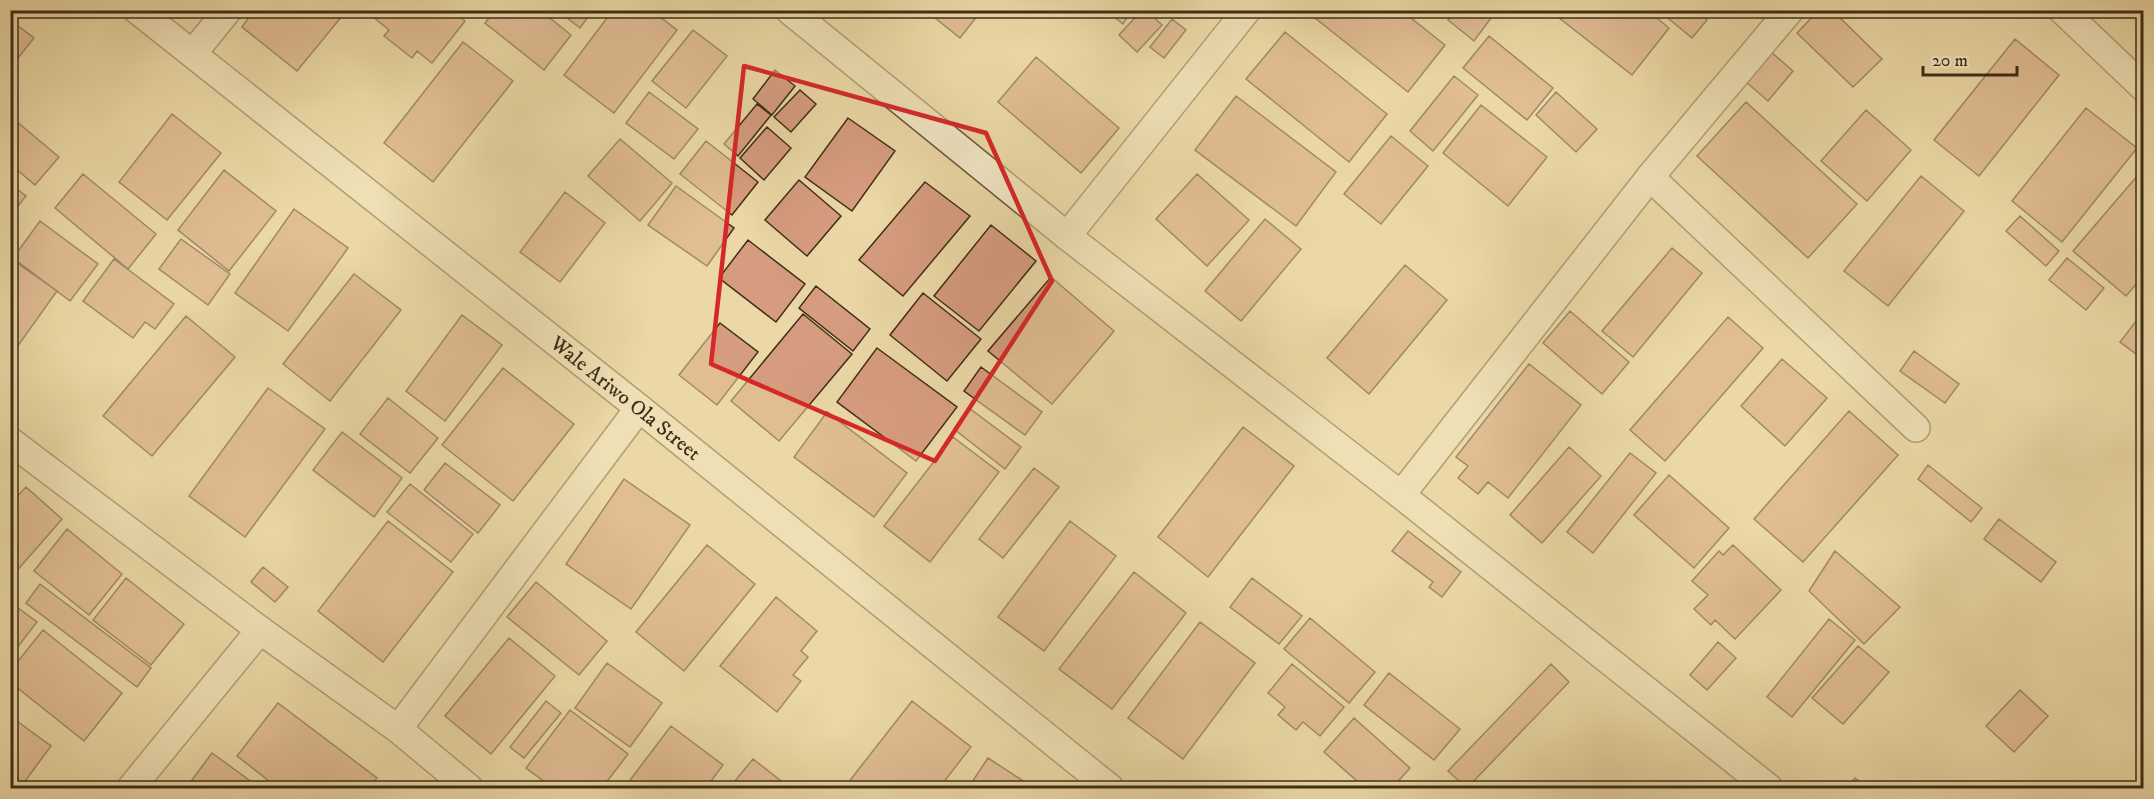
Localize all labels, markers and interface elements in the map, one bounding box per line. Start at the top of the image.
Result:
scale bar [1923,39,2018,77]
text: 20 m [1932,50,1968,72]
street label: Wale Ariwo Ola Street [544,330,706,467]

